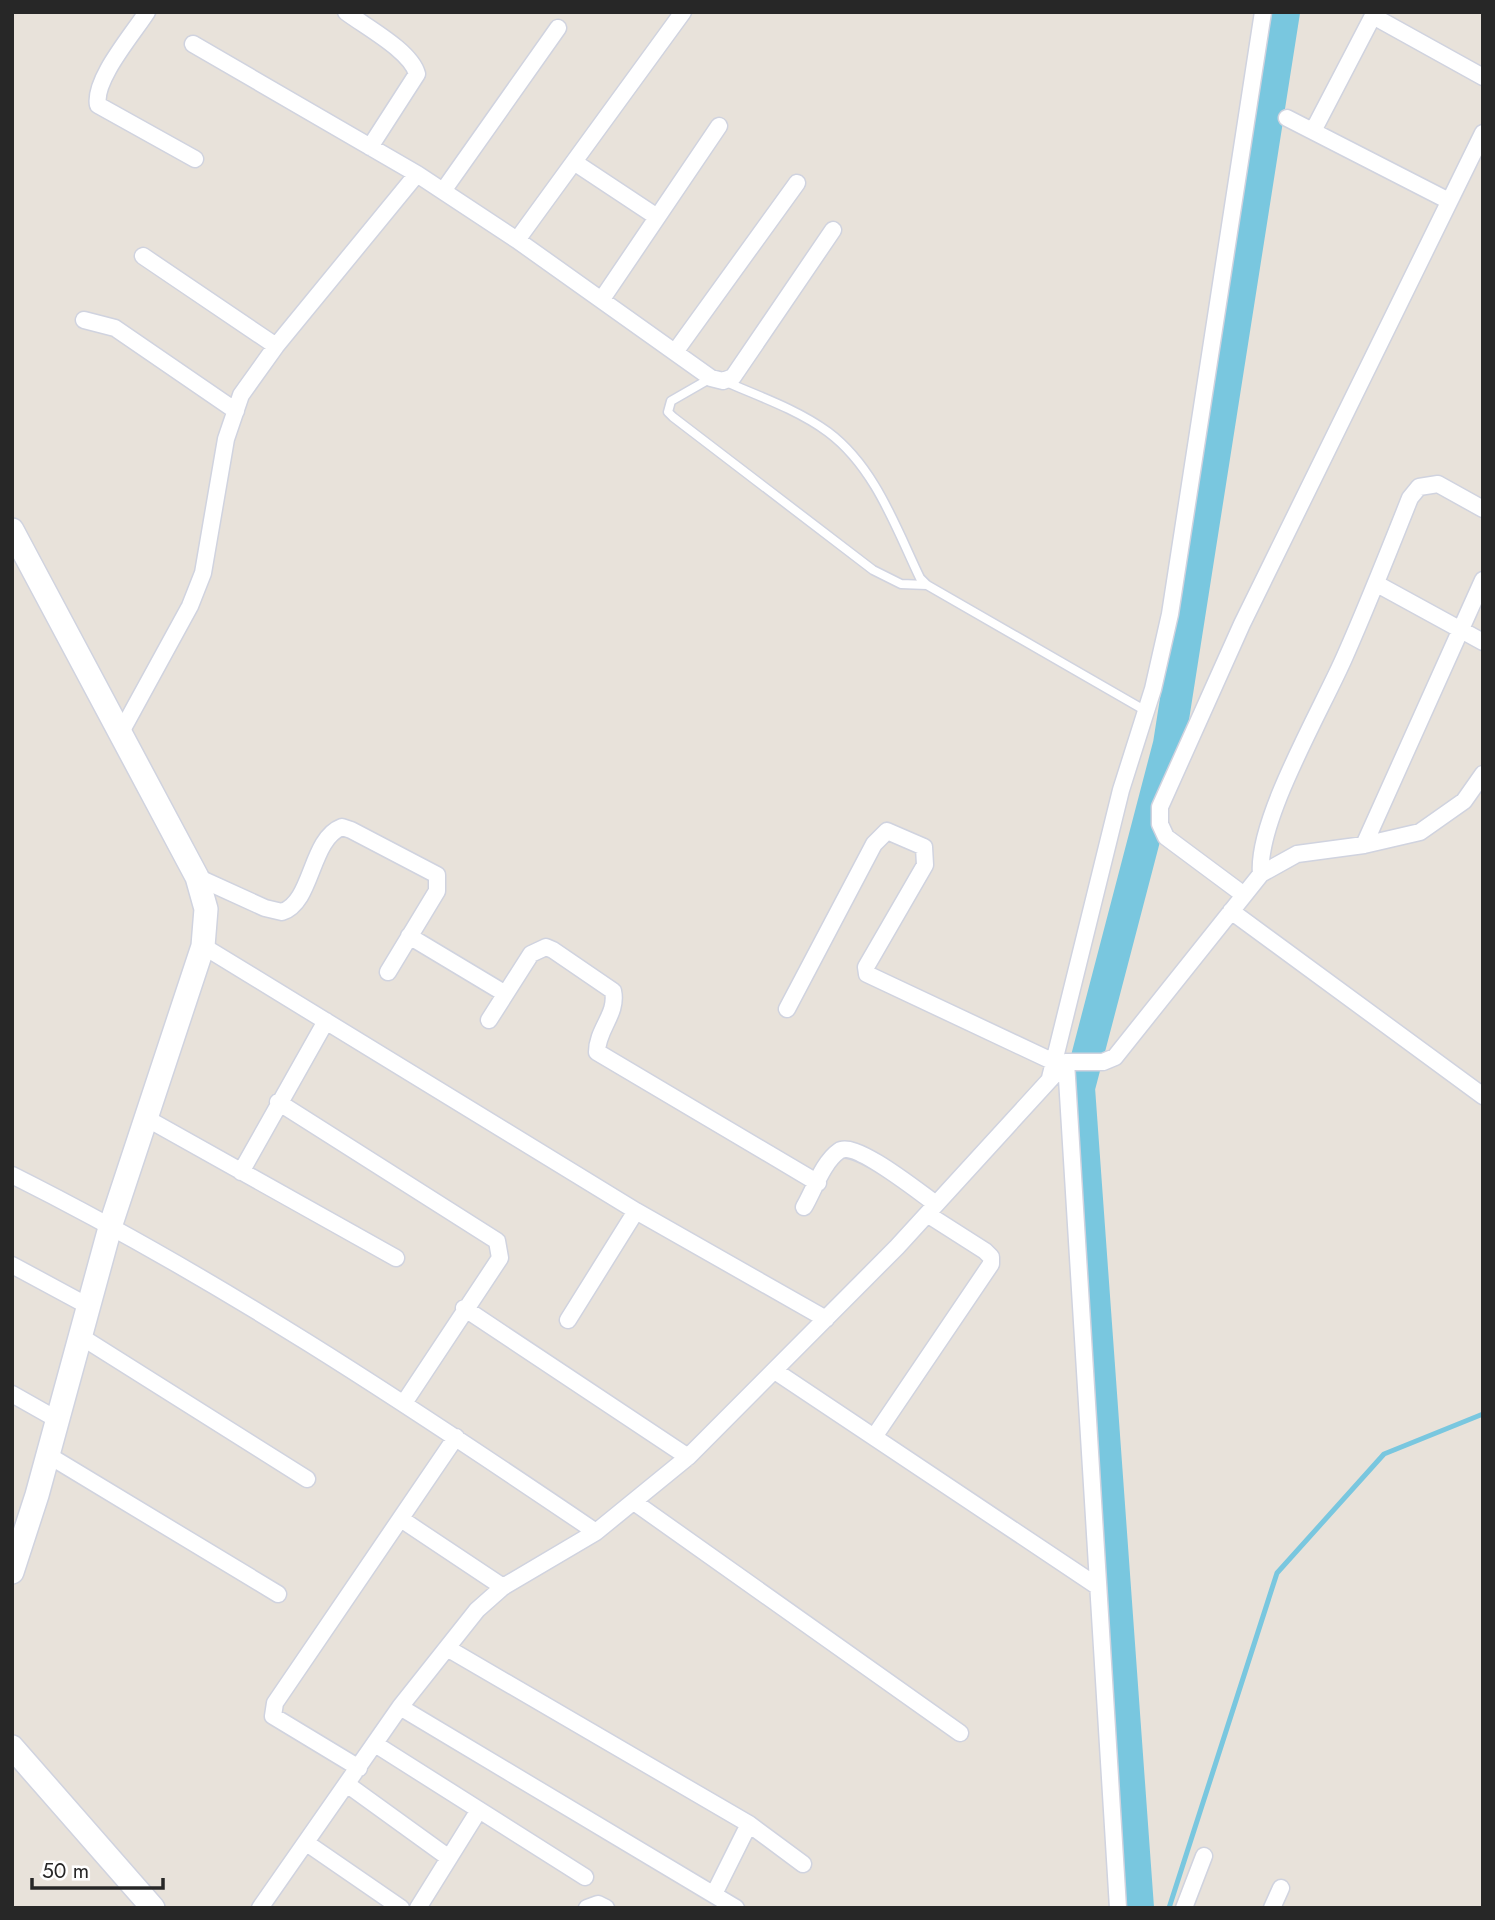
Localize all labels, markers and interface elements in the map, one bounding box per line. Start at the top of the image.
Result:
scale bar [32,1846,163,1890]
text: 50 m [42,1856,89,1886]

